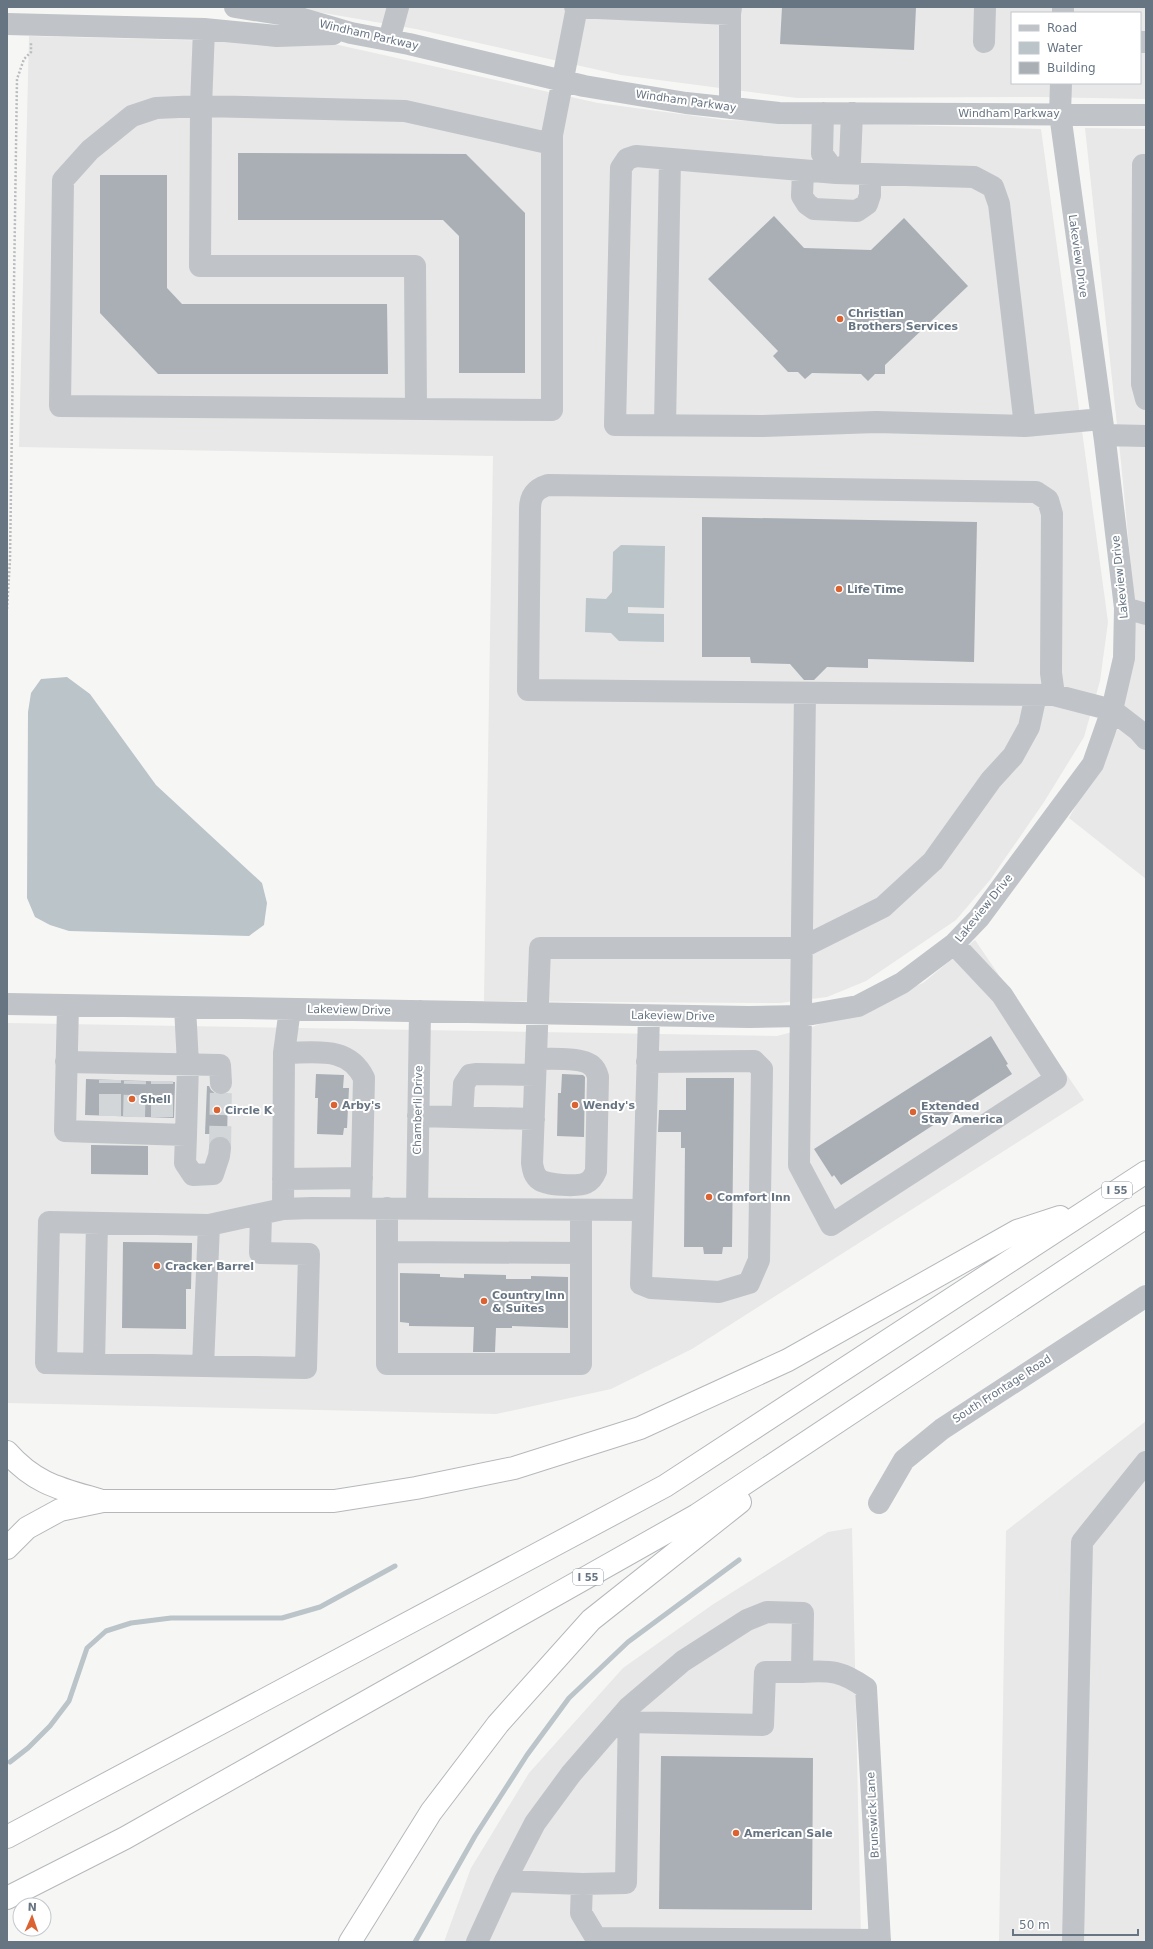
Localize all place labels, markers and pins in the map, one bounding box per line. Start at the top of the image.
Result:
place label: Christian Brothers Services [848,307,958,333]
marker: Christian Brothers Services [835,314,845,324]
place label: Life Time [847,583,904,596]
marker: Life Time [834,584,844,594]
place label: Shell [140,1093,171,1106]
marker: Shell [127,1094,137,1104]
place label: Arby's [342,1099,381,1112]
place label: Wendy's [583,1099,635,1112]
marker: Arby's [329,1100,339,1110]
marker: Wendy's [570,1100,580,1110]
place label: Extended Stay America [921,1100,1003,1126]
place label: Circle K [225,1104,273,1117]
marker: Circle K [212,1105,222,1115]
marker: Extended Stay America [908,1107,918,1117]
place label: Comfort Inn [717,1191,791,1204]
marker: Comfort Inn [704,1192,714,1202]
place label: Cracker Barrel [165,1260,254,1273]
marker: Cracker Barrel [152,1261,162,1271]
place label: Country Inn & Suites [492,1289,565,1315]
marker: Country Inn & Suites [479,1296,489,1306]
place label: American Sale [744,1827,833,1840]
marker: American Sale [731,1828,741,1838]

